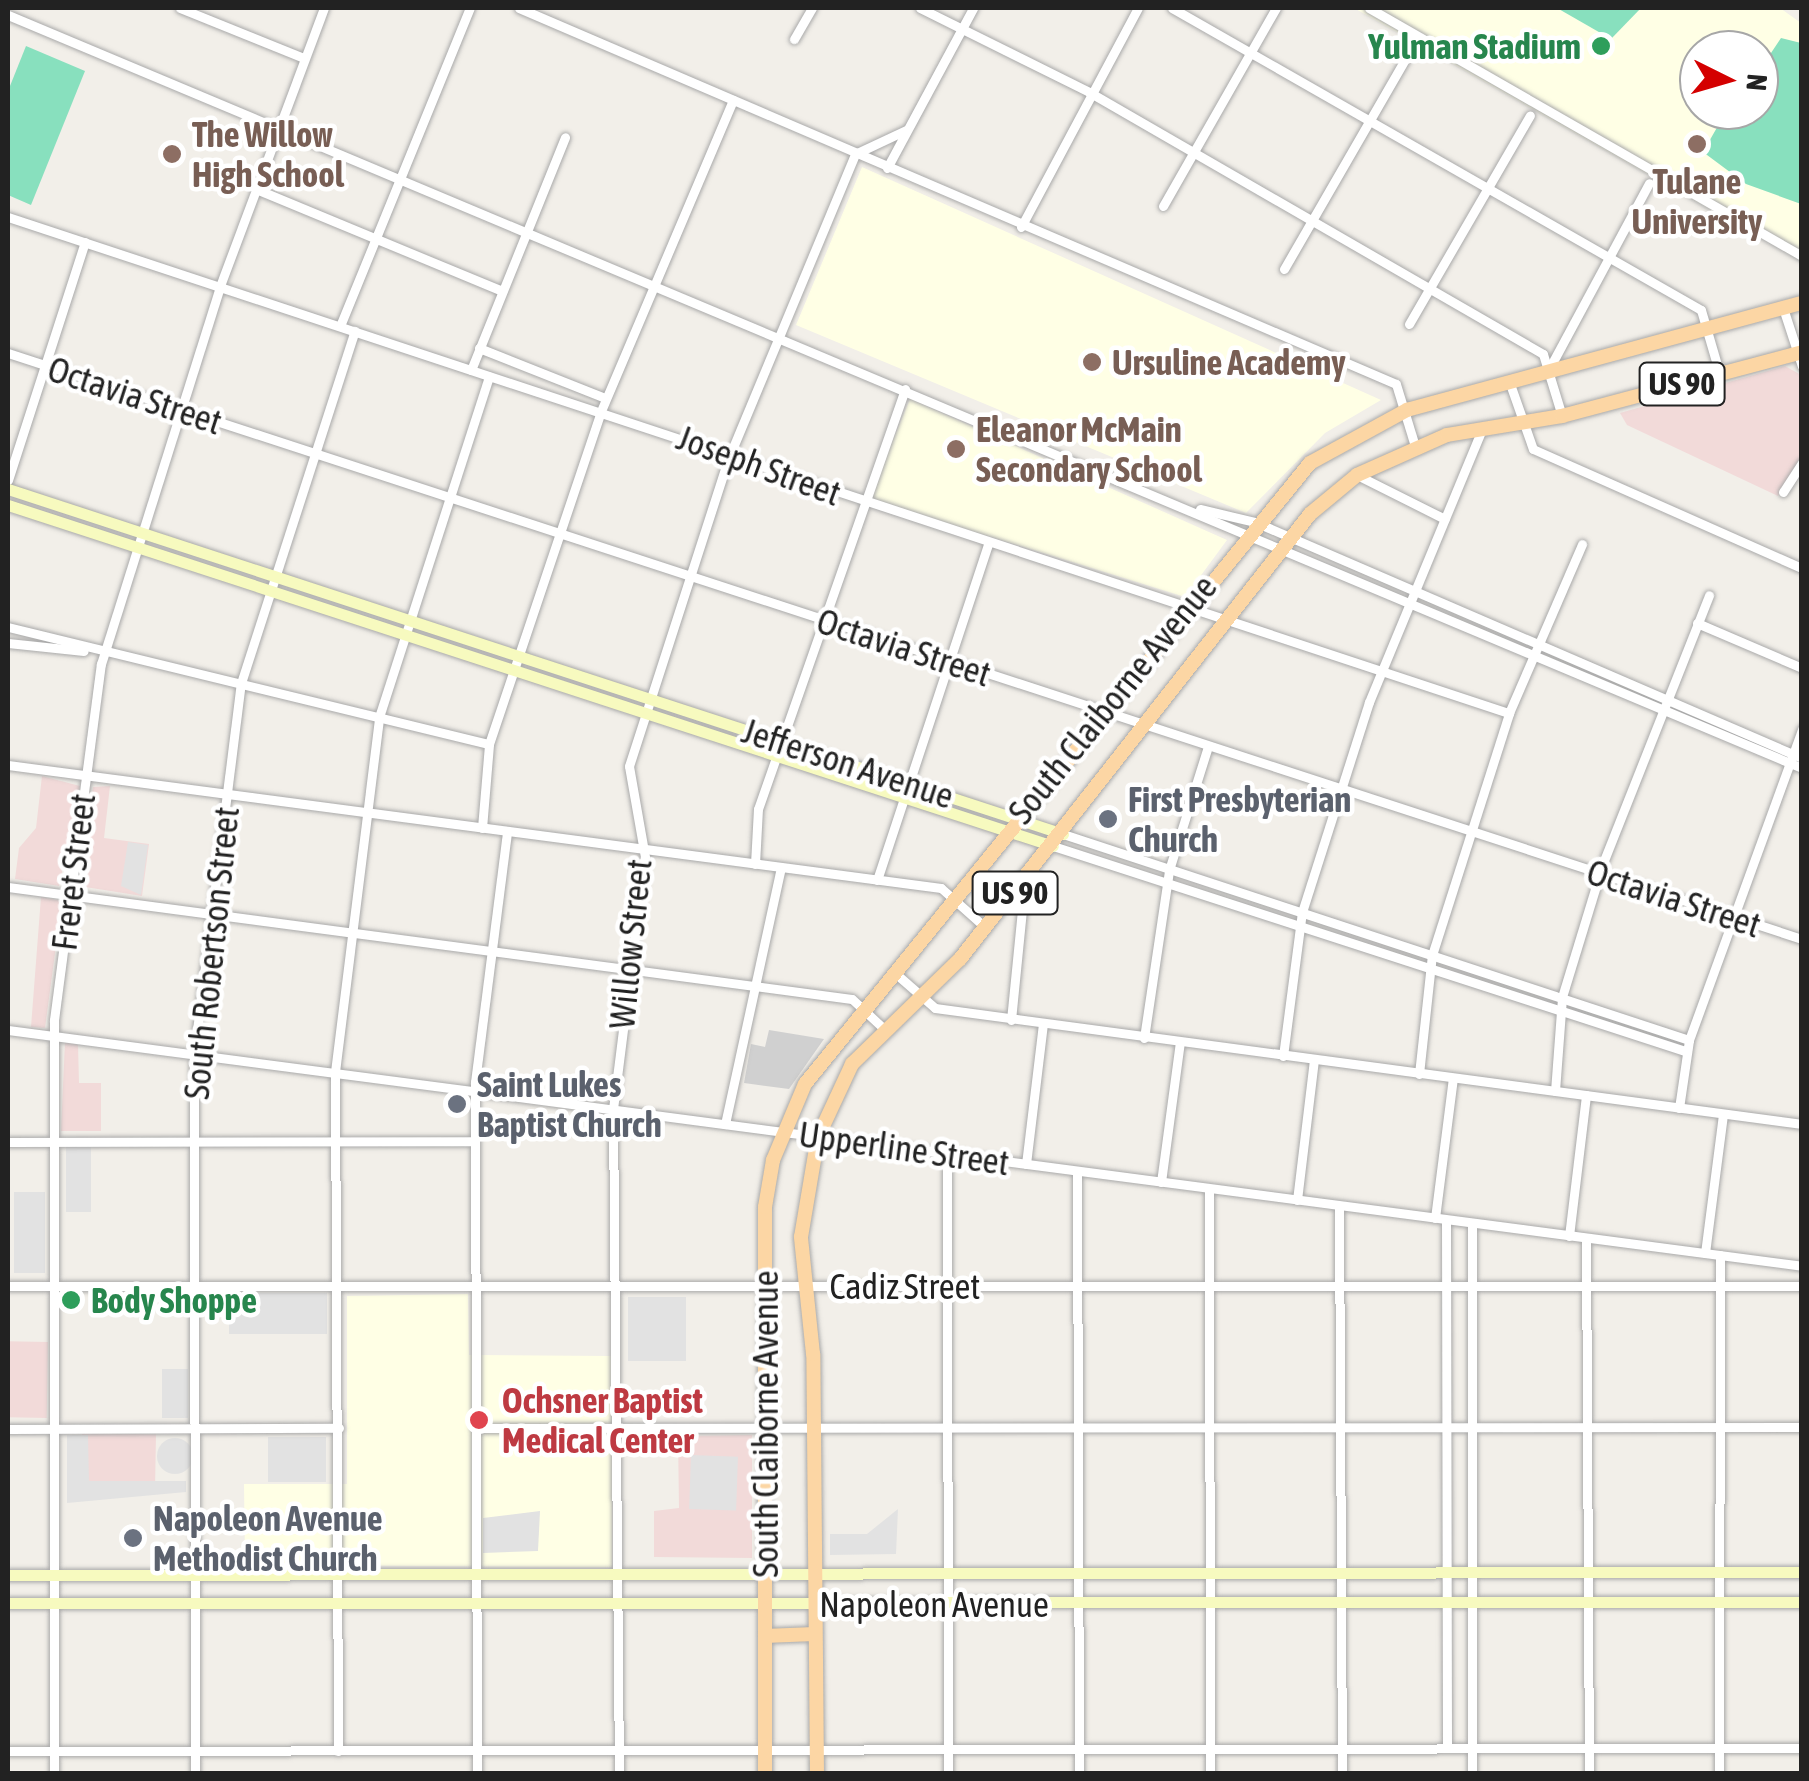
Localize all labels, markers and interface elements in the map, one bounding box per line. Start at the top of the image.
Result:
place label: Yulman Stadium [1368,25,1581,67]
north arrow [1679,30,1779,130]
marker: Yulman Stadium [1590,35,1612,57]
text: N [1740,73,1774,92]
place label: The Willow High School [192,113,344,195]
marker: Tulane University [1686,133,1708,155]
marker: The Willow High School [161,143,183,165]
place label: Tulane University [1632,160,1762,242]
place label: Ursuline Academy [1112,341,1346,383]
street label: Octavia Street [43,347,227,443]
marker: Ursuline Academy [1081,351,1103,373]
road number: US 90 [1637,357,1727,411]
place label: Eleanor McMain Secondary School [976,408,1202,490]
street label: Joseph Street [671,416,847,514]
marker: Eleanor McMain Secondary School [945,438,967,460]
street label: South Claiborne Avenue [999,566,1225,832]
street label: Octavia Street [812,599,996,695]
street label: Jefferson Avenue [737,709,959,817]
place label: First Presbyterian Church [1128,778,1351,860]
street label: Freret Street [43,791,103,953]
street label: South Robertson Street [175,805,247,1101]
marker: First Presbyterian Church [1097,808,1119,830]
street label: Octavia Street [1582,850,1766,946]
street label: Willow Street [600,857,660,1031]
road number: US 90 [970,866,1060,920]
place label: Saint Lukes Baptist Church [477,1063,662,1145]
marker: Saint Lukes Baptist Church [446,1093,468,1115]
street label: Upperline Street [796,1112,1012,1184]
street label: Cadiz Street [830,1265,980,1307]
street label: South Claiborne Avenue [744,1270,786,1578]
place label: Body Shoppe [91,1279,257,1321]
marker: Body Shoppe [60,1289,82,1311]
place label: Ochsner Baptist Medical Center [502,1379,703,1461]
marker: Ochsner Baptist Medical Center [466,1407,492,1433]
place label: Napoleon Avenue Methodist Church [153,1497,383,1579]
marker: Napoleon Avenue Methodist Church [122,1527,144,1549]
street label: Napoleon Avenue [819,1583,1049,1625]

